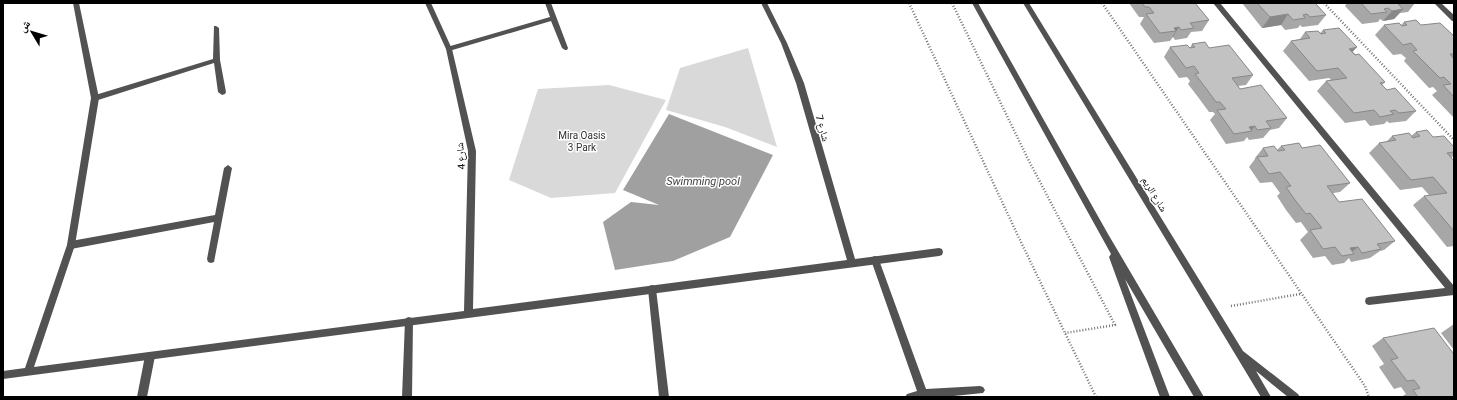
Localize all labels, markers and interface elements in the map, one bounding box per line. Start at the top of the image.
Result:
north arrow [12,12,52,52]
text: ش [16,17,34,35]
street label: شارع 7 [813,114,832,143]
park label: Mira Oasis 3 Park [558,130,606,153]
street label: شارع 4 [454,142,468,170]
water label: Swimming pool [666,175,740,188]
street label: شارع الريم [1138,175,1169,215]

